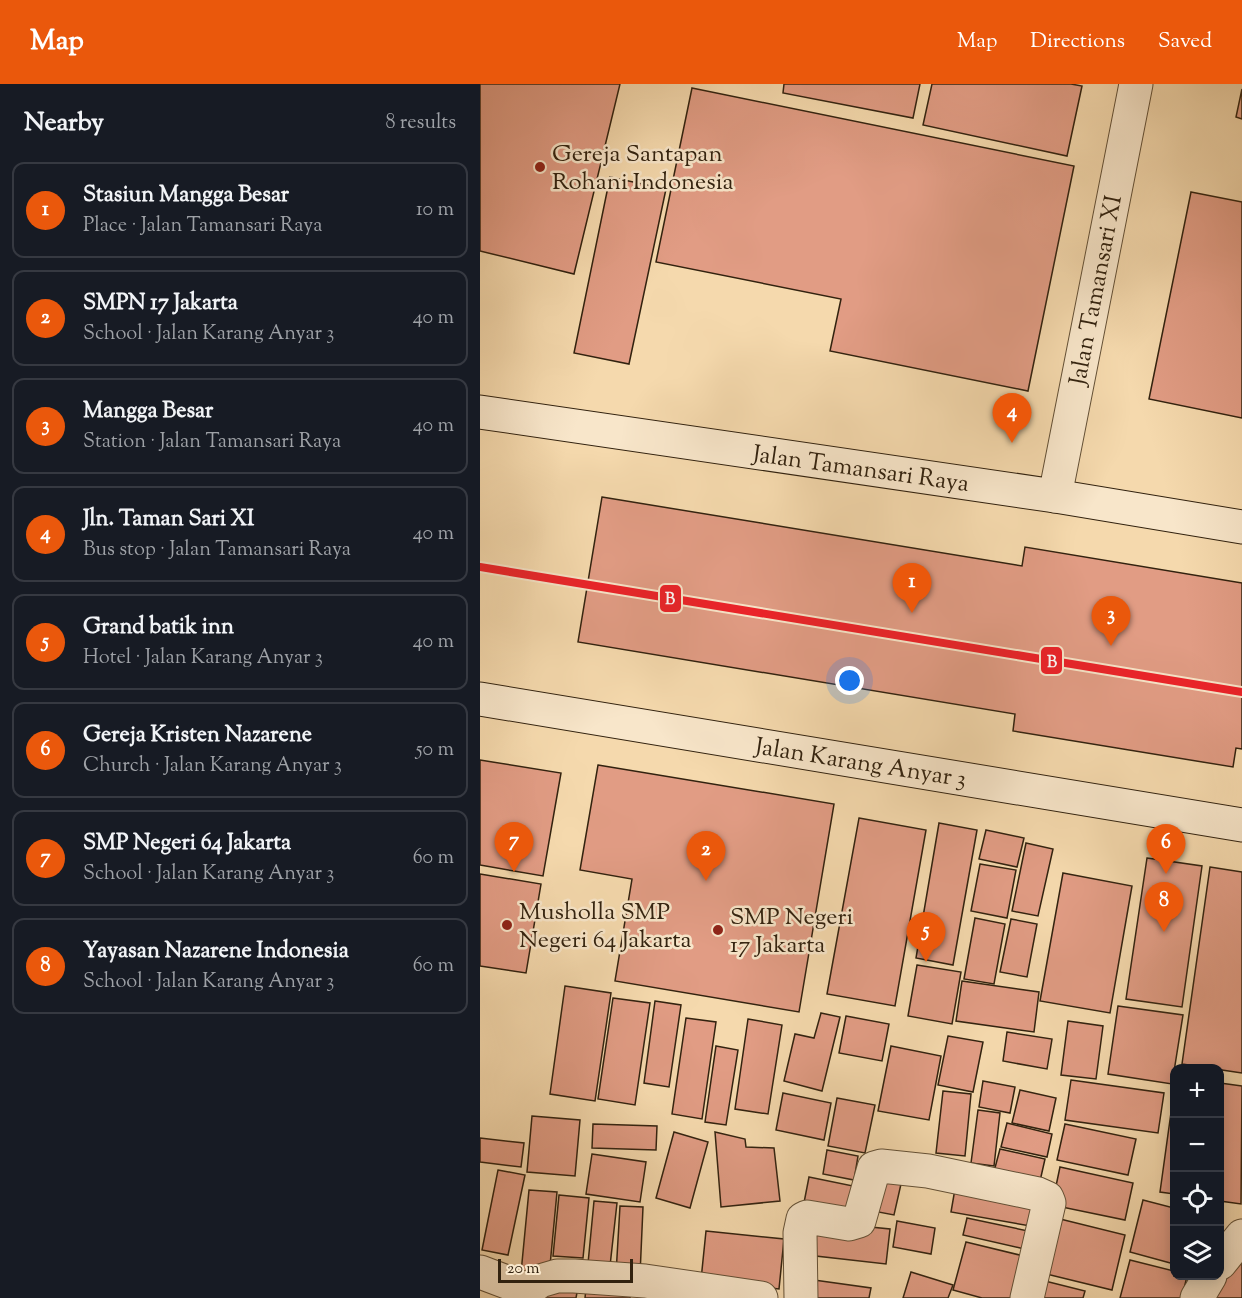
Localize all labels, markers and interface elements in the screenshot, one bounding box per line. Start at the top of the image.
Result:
text: Map [30,22,84,62]
text: Map [957,27,997,57]
text: Directions [1030,27,1125,57]
text: Saved [1158,27,1212,57]
text: Nearby [24,105,104,142]
text: 8 results [385,109,456,138]
place label: Gereja Santapan Rohani Indonesia [552,138,734,200]
marker: Gereja Santapan Rohani Indonesia [533,160,547,174]
text: Stasiun Mangga Besar [83,180,289,212]
street label: Jalan Tamansari XI [1061,192,1132,390]
text: 1 [42,196,49,225]
text: 10 m [416,196,454,225]
text: Place · Jalan Tamansari Raya [83,212,322,241]
text: SMPN 17 Jakarta [83,288,238,320]
text: 2 [41,304,50,333]
text: 40 m [413,304,454,333]
text: School · Jalan Karang Anyar 3 [83,320,334,349]
pin: 4 [992,394,1032,443]
text: Mangga Besar [83,396,213,428]
text: 3 [41,412,50,441]
text: 40 m [413,412,454,441]
text: Station · Jalan Tamansari Raya [83,428,341,457]
street label: Jalan Tamansari Raya [748,438,971,502]
text: Jln. Taman Sari XI [83,504,254,536]
text: 4 [40,520,51,549]
text: 40 m [413,520,454,549]
text: Bus stop · Jalan Tamansari Raya [83,536,351,565]
pin: 1 [892,564,932,613]
line badge: B [659,584,682,613]
text: B [665,589,675,612]
pin: 3 [1092,596,1130,646]
text: Grand batik inn [83,612,234,644]
text: 5 [42,628,49,657]
text: 40 m [413,628,454,657]
text: Hotel · Jalan Karang Anyar 3 [83,644,323,673]
line badge: B [1040,646,1063,675]
text: B [1047,652,1057,675]
your location [835,666,864,695]
text: Gereja Kristen Nazarene [83,720,312,752]
street label: Jalan Karang Anyar 3 [751,730,969,797]
text: 6 [41,736,50,765]
text: 50 m [416,736,454,765]
text: Church · Jalan Karang Anyar 3 [83,752,342,781]
pin: 7 [495,822,534,872]
pin: 6 [1146,824,1186,874]
text: SMP Negeri 64 Jakarta [83,828,291,860]
pin: 2 [686,832,726,881]
text: 7 [40,844,51,873]
text: 60 m [413,844,454,873]
text: School · Jalan Karang Anyar 3 [83,860,334,889]
pin: 8 [1144,882,1184,932]
place label: Musholla SMP Negeri 64 Jakarta [519,896,692,958]
place label: SMP Negeri 17 Jakarta [730,901,853,963]
pin: 5 [906,912,946,962]
marker: Musholla SMP Negeri 64 Jakarta [500,918,514,932]
marker: SMP Negeri 17 Jakarta [711,923,725,937]
text: Yayasan Nazarene Indonesia [83,936,349,968]
text: 8 [41,952,51,981]
text: 60 m [413,952,454,981]
text: School · Jalan Karang Anyar 3 [83,968,334,997]
map controls [1170,1064,1224,1280]
button: + [1170,1064,1224,1118]
button: − [1170,1118,1224,1172]
button: locate [1170,1172,1224,1226]
button: layers [1170,1226,1224,1280]
scale bar [498,1256,633,1284]
text: 20 m [507,1258,540,1281]

